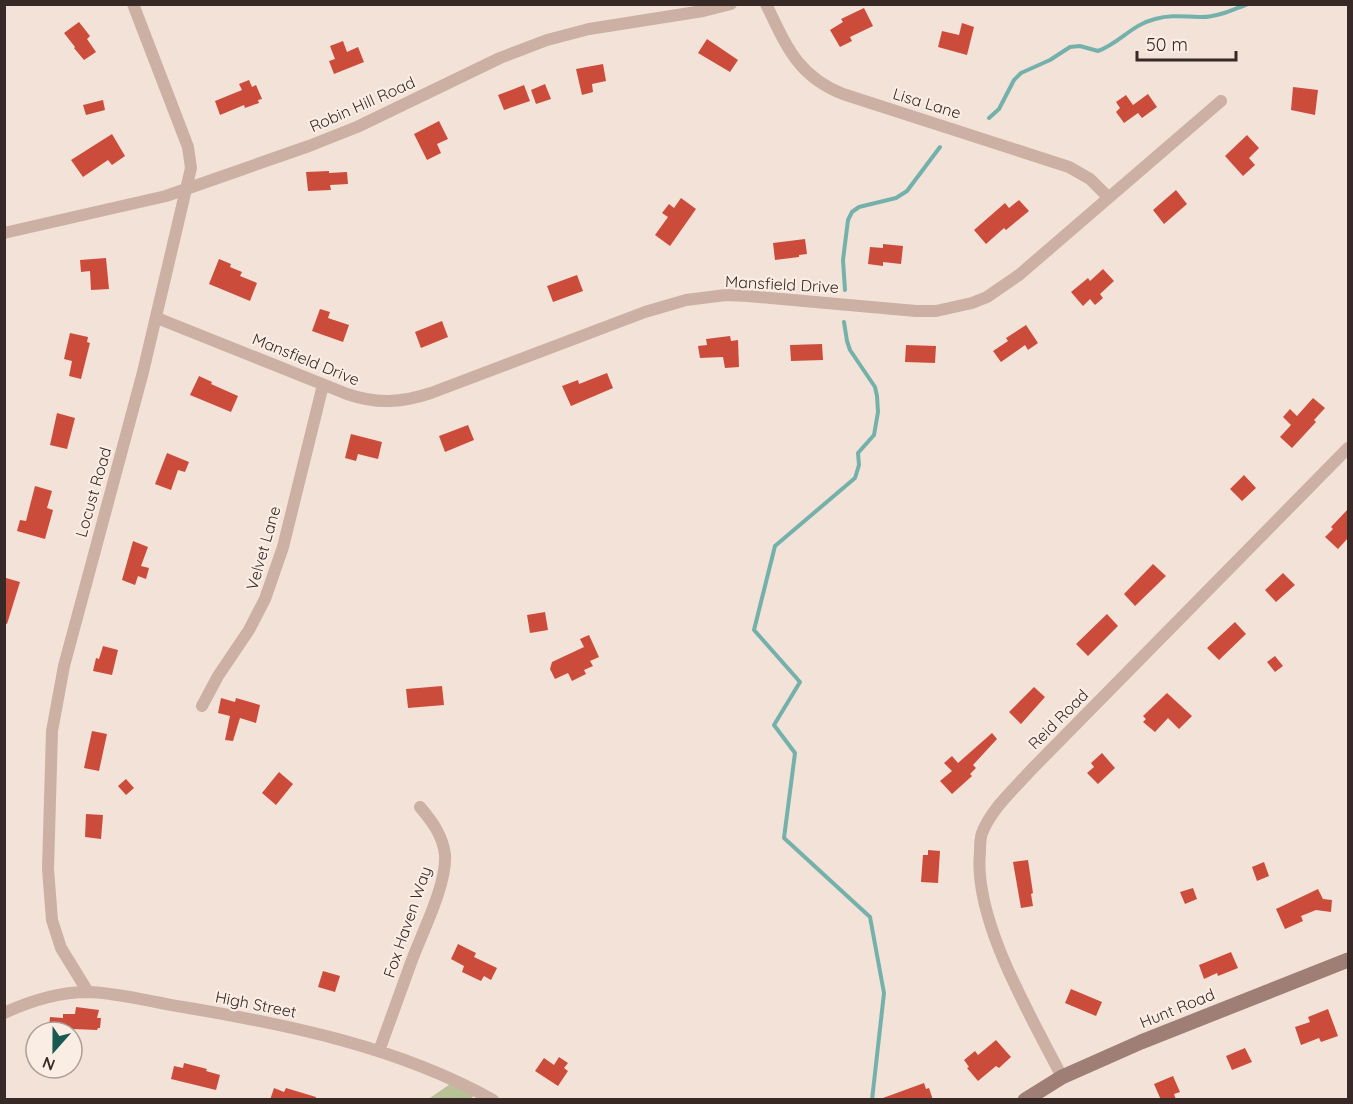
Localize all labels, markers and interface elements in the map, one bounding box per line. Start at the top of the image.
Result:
scale bar [1137,24,1236,62]
text: 50 m [1146,33,1188,56]
street label: Robin Hill Road [306,72,418,136]
street label: Lisa Lane [891,83,963,123]
street label: Mansfield Drive [725,271,839,297]
street label: Mansfield Drive [249,328,363,390]
street label: Locust Road [71,445,115,539]
street label: Velvet Lane [241,504,285,592]
street label: Reid Road [1024,685,1092,753]
street label: Fox Haven Way [379,864,435,980]
street label: Hunt Road [1136,984,1218,1032]
street label: High Street [214,986,298,1022]
north arrow [24,1020,84,1080]
text: N [40,1053,58,1075]

